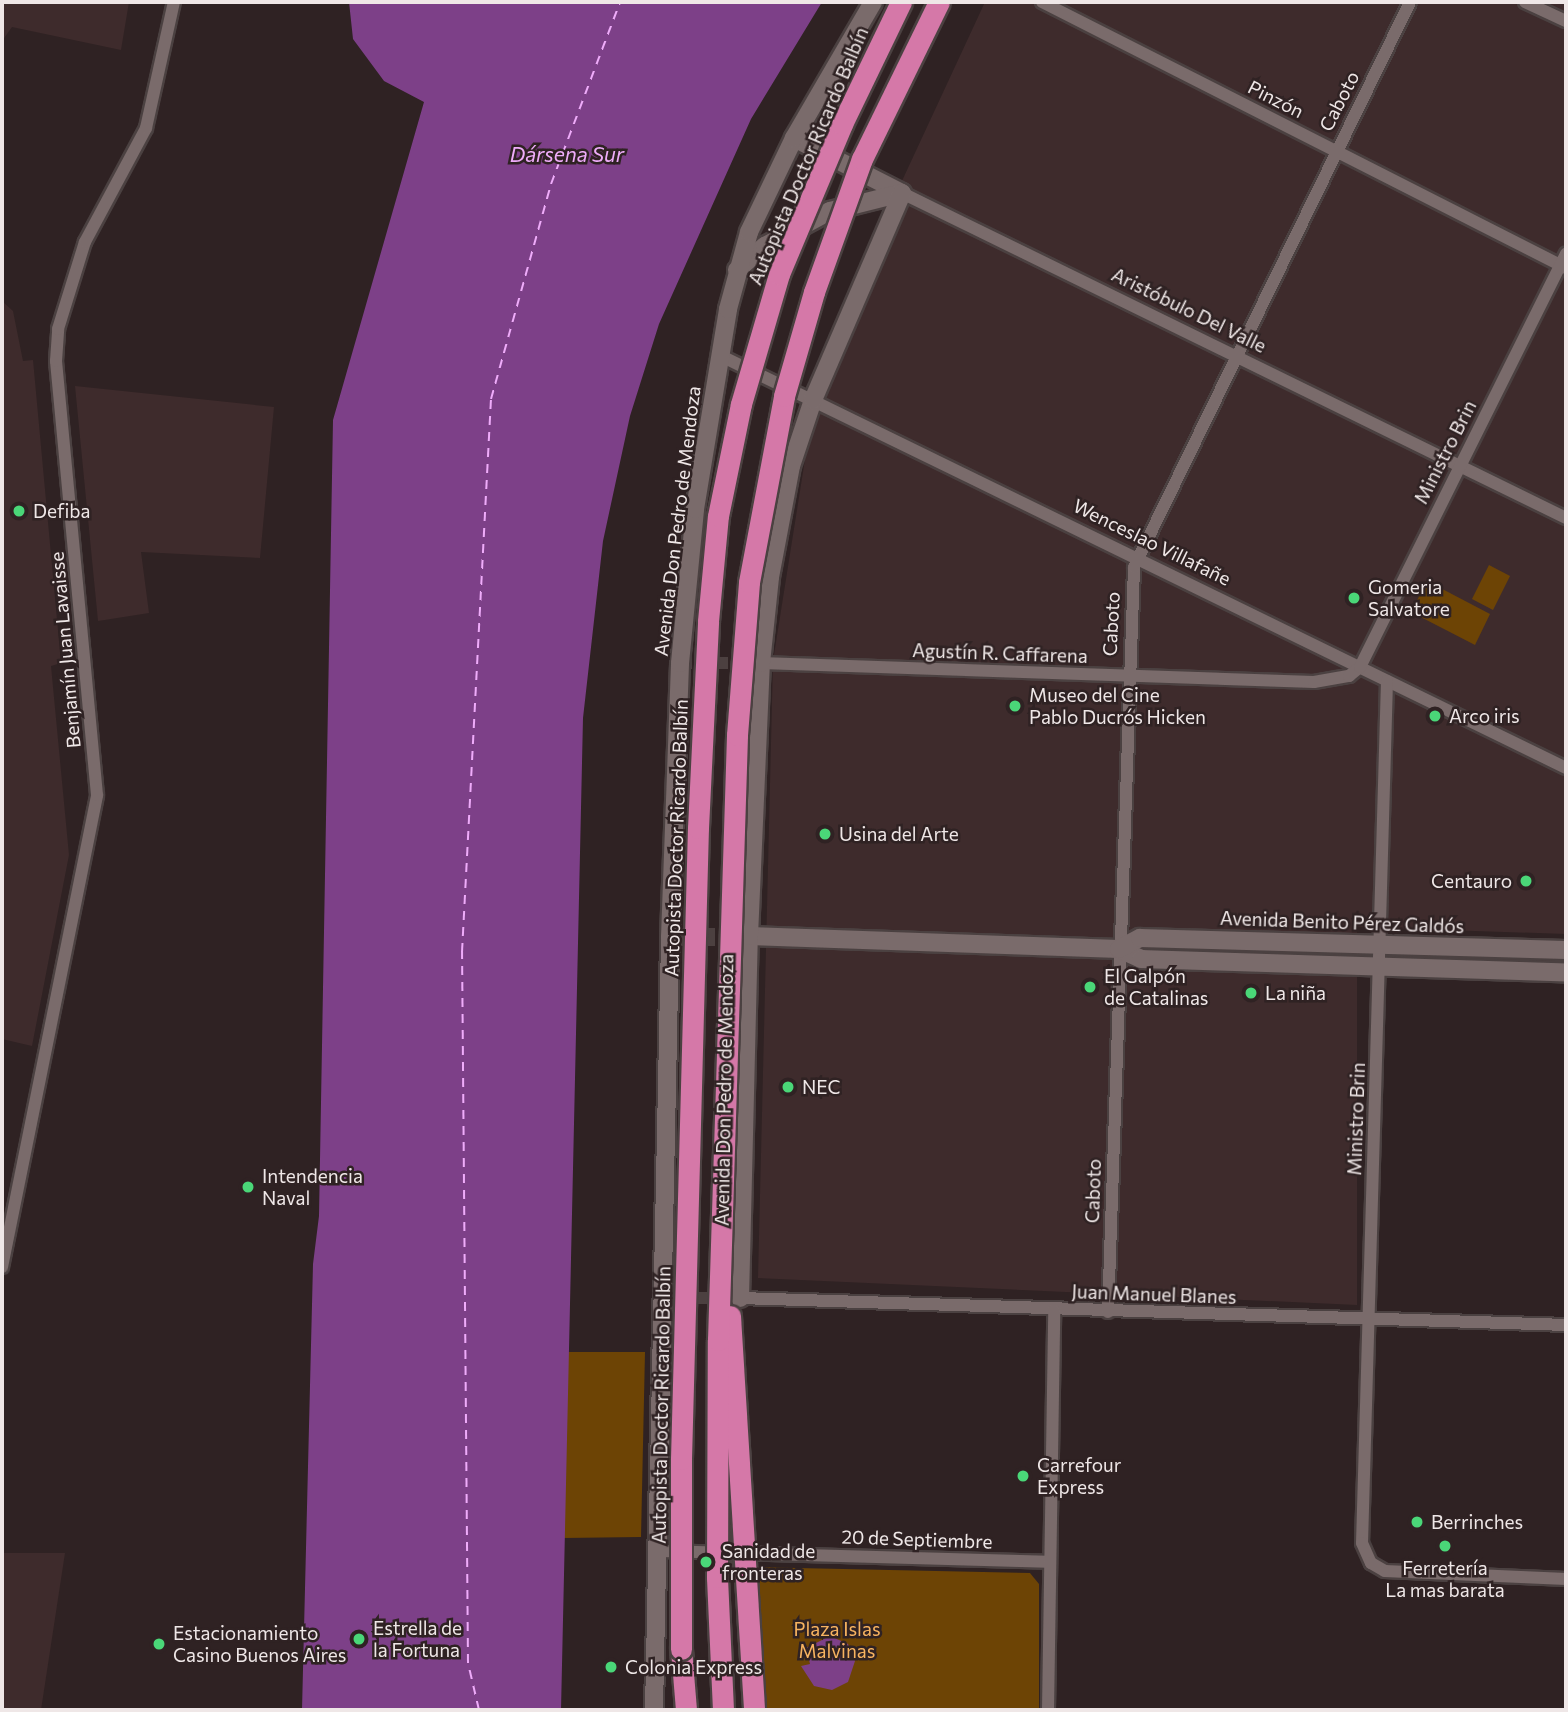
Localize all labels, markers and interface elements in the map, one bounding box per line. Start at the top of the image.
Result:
street label: Autopista Doctor Ricardo Balbín [743,24,873,288]
street label: Caboto [1314,67,1364,135]
street label: Pinzón [1244,75,1308,123]
water label: Dársena Sur [510,141,624,167]
street label: Aristóbulo Del Valle [1108,263,1270,357]
street label: Avenida Don Pedro de Mendoza [649,385,705,657]
street label: Ministro Brin [1409,396,1481,508]
street label: Wenceslao Villafañe [1070,494,1234,590]
place label: Defiba [33,500,90,522]
marker: Defiba [11,503,27,519]
street label: Benjamín Juan Lavaisse [45,551,85,749]
place label: Gomeria Salvatore [1368,576,1450,620]
marker: Gomeria Salvatore [1346,590,1362,606]
street label: Caboto [1098,591,1124,657]
street label: Agustín R. Caffarena [912,639,1088,667]
place label: Museo del Cine Pablo Ducrós Hicken [1029,684,1206,728]
marker: Museo del Cine Pablo Ducrós Hicken [1007,698,1023,714]
street label: Autopista Doctor Ricardo Balbín [660,699,692,977]
place label: Arco iris [1449,705,1520,727]
marker: Arco iris [1427,708,1443,724]
place label: Usina del Arte [839,823,959,845]
marker: Usina del Arte [817,826,833,842]
place label: Centauro [1431,870,1512,892]
marker: Centauro [1518,873,1534,889]
street label: Avenida Benito Pérez Galdós [1220,906,1464,938]
street label: Avenida Don Pedro de Mendoza [710,954,738,1226]
place label: El Galpón de Catalinas [1104,965,1208,1009]
marker: El Galpón de Catalinas [1082,979,1098,995]
place label: La niña [1265,982,1326,1004]
marker: La niña [1243,985,1259,1001]
street label: Ministro Brin [1343,1062,1369,1176]
place label: NEC [802,1076,841,1098]
marker: NEC [780,1079,796,1095]
street label: Caboto [1080,1158,1106,1224]
place label: Intendencia Naval [262,1165,363,1209]
marker: Intendencia Naval [240,1179,256,1195]
street label: Autopista Doctor Ricardo Balbín [647,1266,675,1544]
street label: Juan Manuel Blanes [1071,1280,1237,1308]
place label: Carrefour Express [1037,1454,1121,1498]
marker: Carrefour Express [1015,1468,1031,1484]
place label: Berrinches [1431,1511,1523,1533]
marker: Berrinches [1409,1514,1425,1530]
street label: 20 de Septiembre [841,1525,993,1553]
marker: Ferretería La mas barata [1437,1538,1453,1554]
place label: Sanidad de fronteras [722,1540,815,1584]
marker: Sanidad de fronteras [696,1552,716,1572]
place label: Ferretería La mas barata [1385,1557,1505,1601]
place label: Estrella de la Fortuna [373,1617,462,1661]
park label: Plaza Islas Malvinas [793,1618,881,1662]
place label: Estacionamiento Casino Buenos Aires [173,1622,347,1666]
marker: Estrella de la Fortuna [351,1631,367,1647]
marker: Estacionamiento Casino Buenos Aires [151,1636,167,1652]
place label: Colonia Express [625,1656,762,1678]
marker: Colonia Express [603,1659,619,1675]

